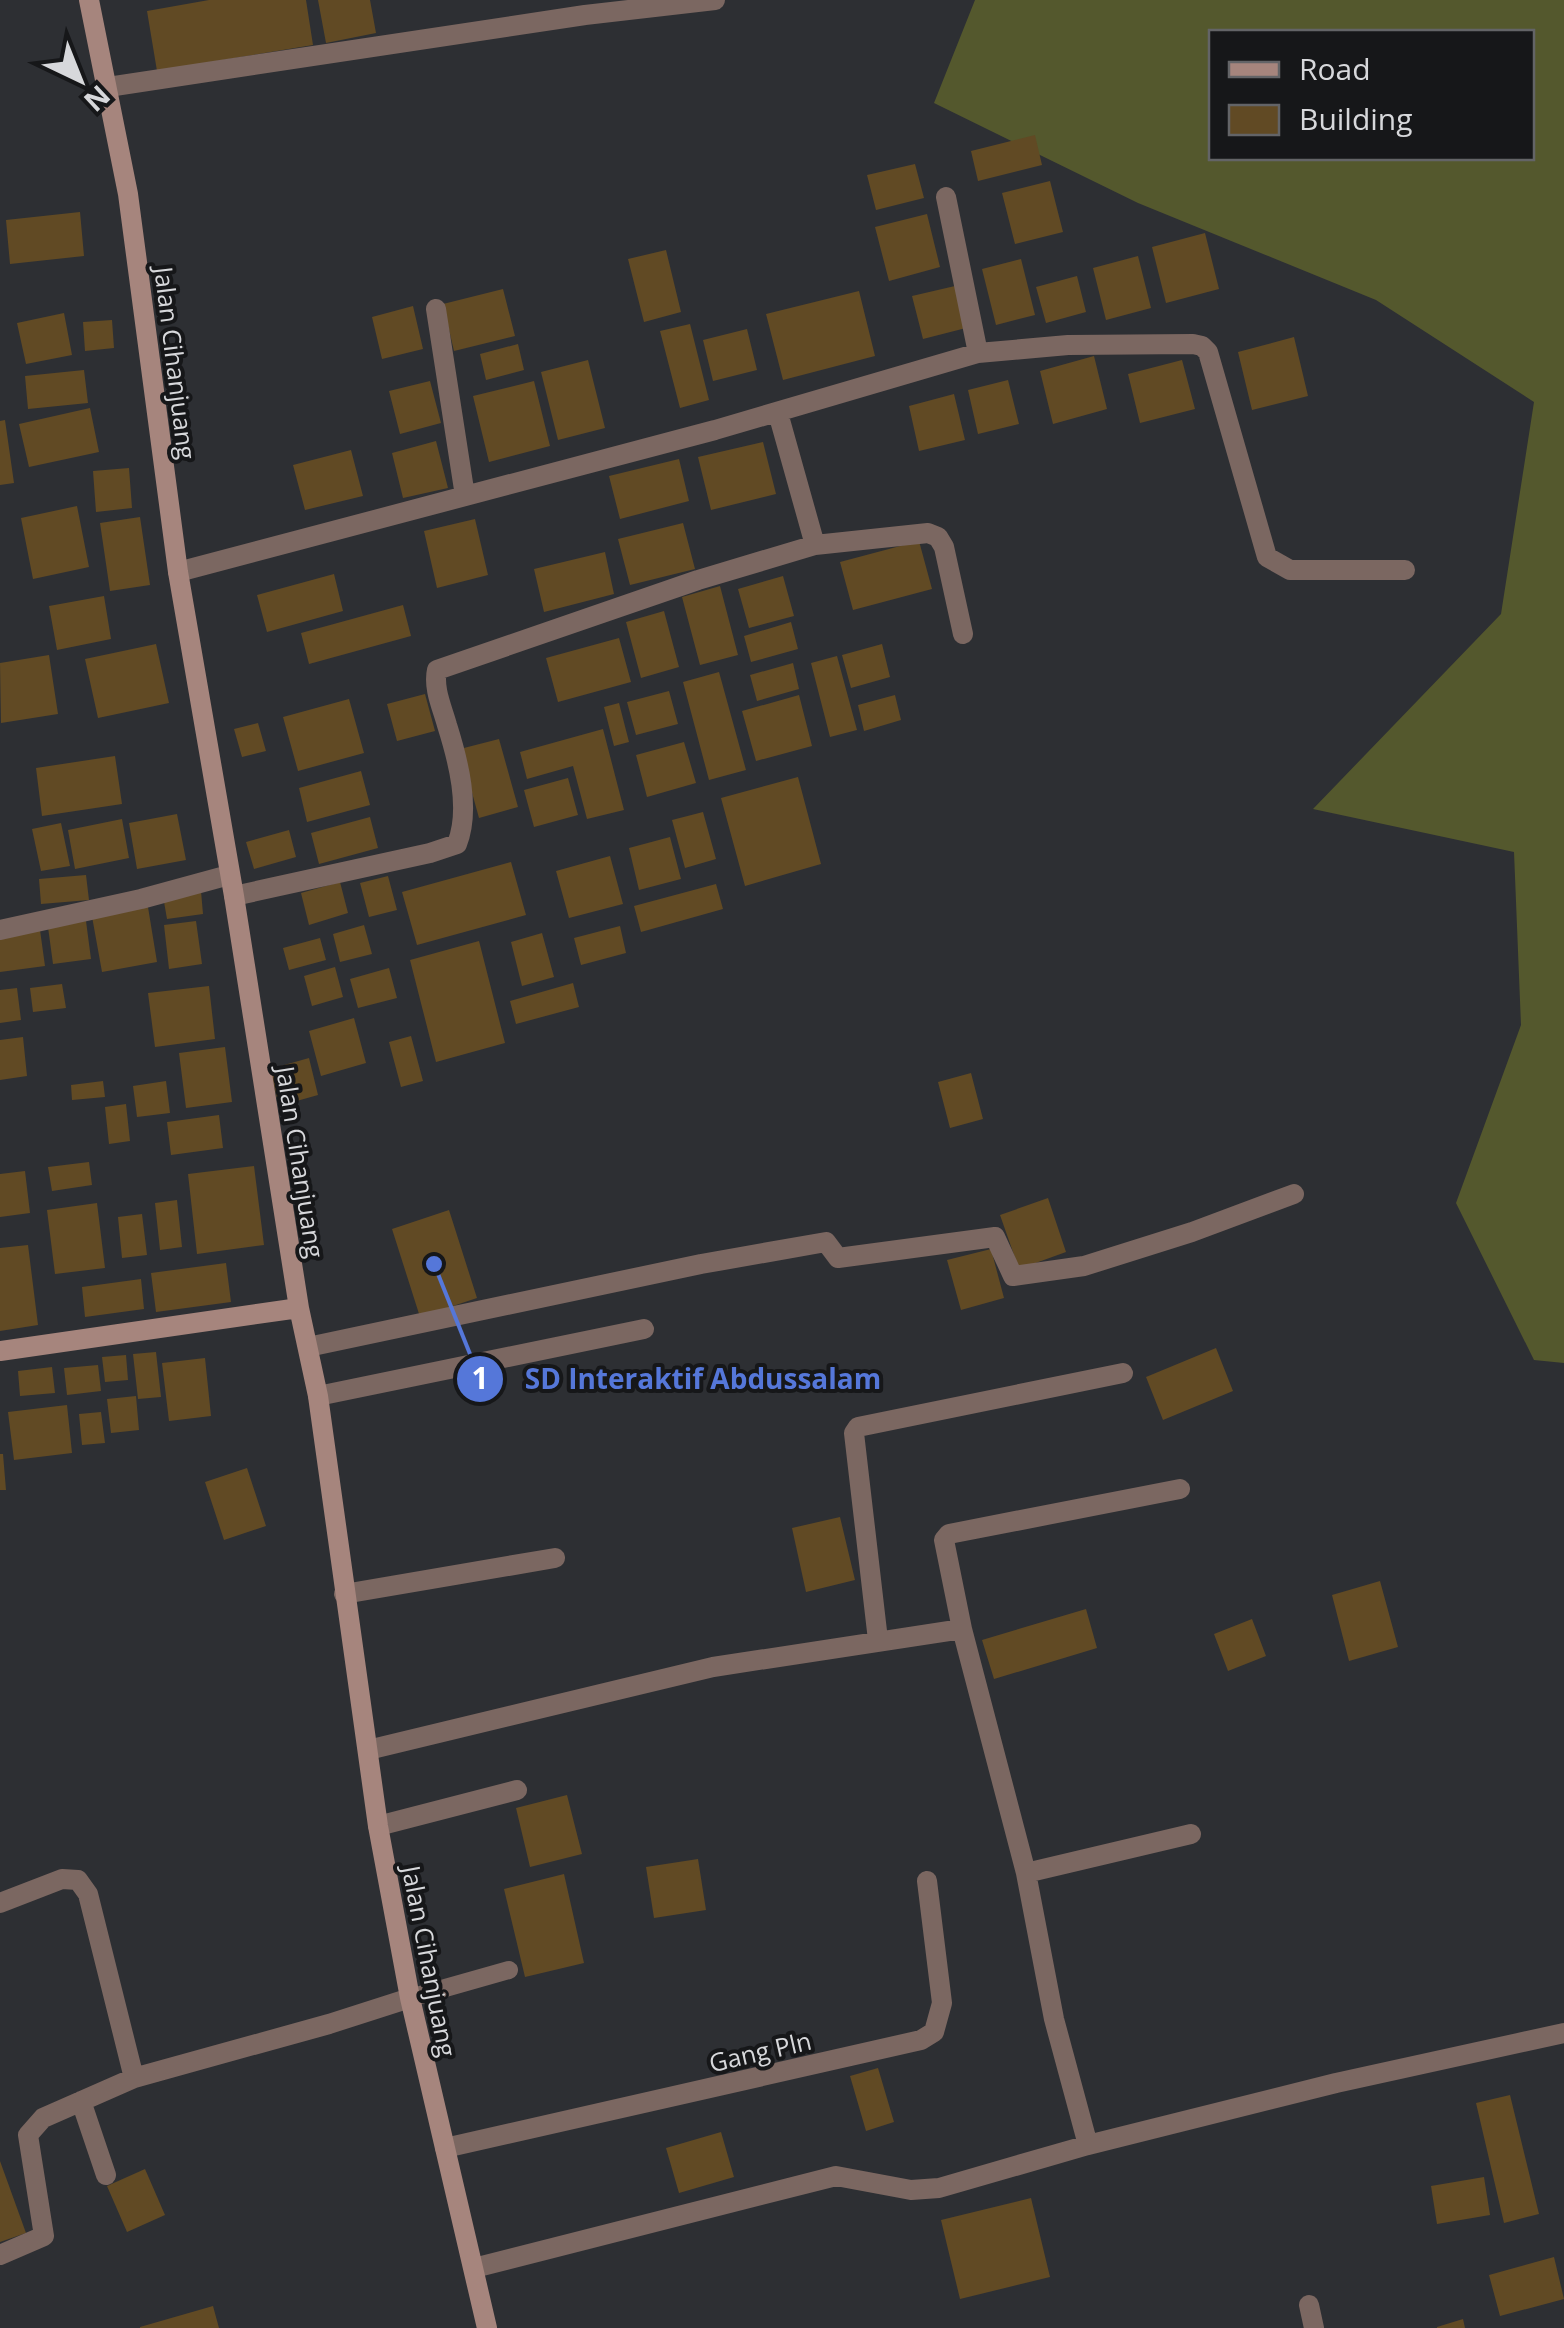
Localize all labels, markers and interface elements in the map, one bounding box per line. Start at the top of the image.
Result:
north arrow [30,30,130,130]
legend [1209,30,1534,160]
text: Road [1299,48,1371,89]
text: N [76,77,119,121]
text: Building [1299,98,1413,139]
street label: Jalan Cihanjuang [147,263,205,462]
street label: Jalan Cihanjuang [269,1062,333,1261]
callout: SD Interaktif Abdussalam [455,1350,902,1408]
text: 1 [471,1357,489,1398]
text: SD Interaktif Abdussalam [525,1359,881,1397]
street label: Jalan Cihanjuang [394,1861,465,2060]
street label: Gang Pln [705,2023,815,2079]

